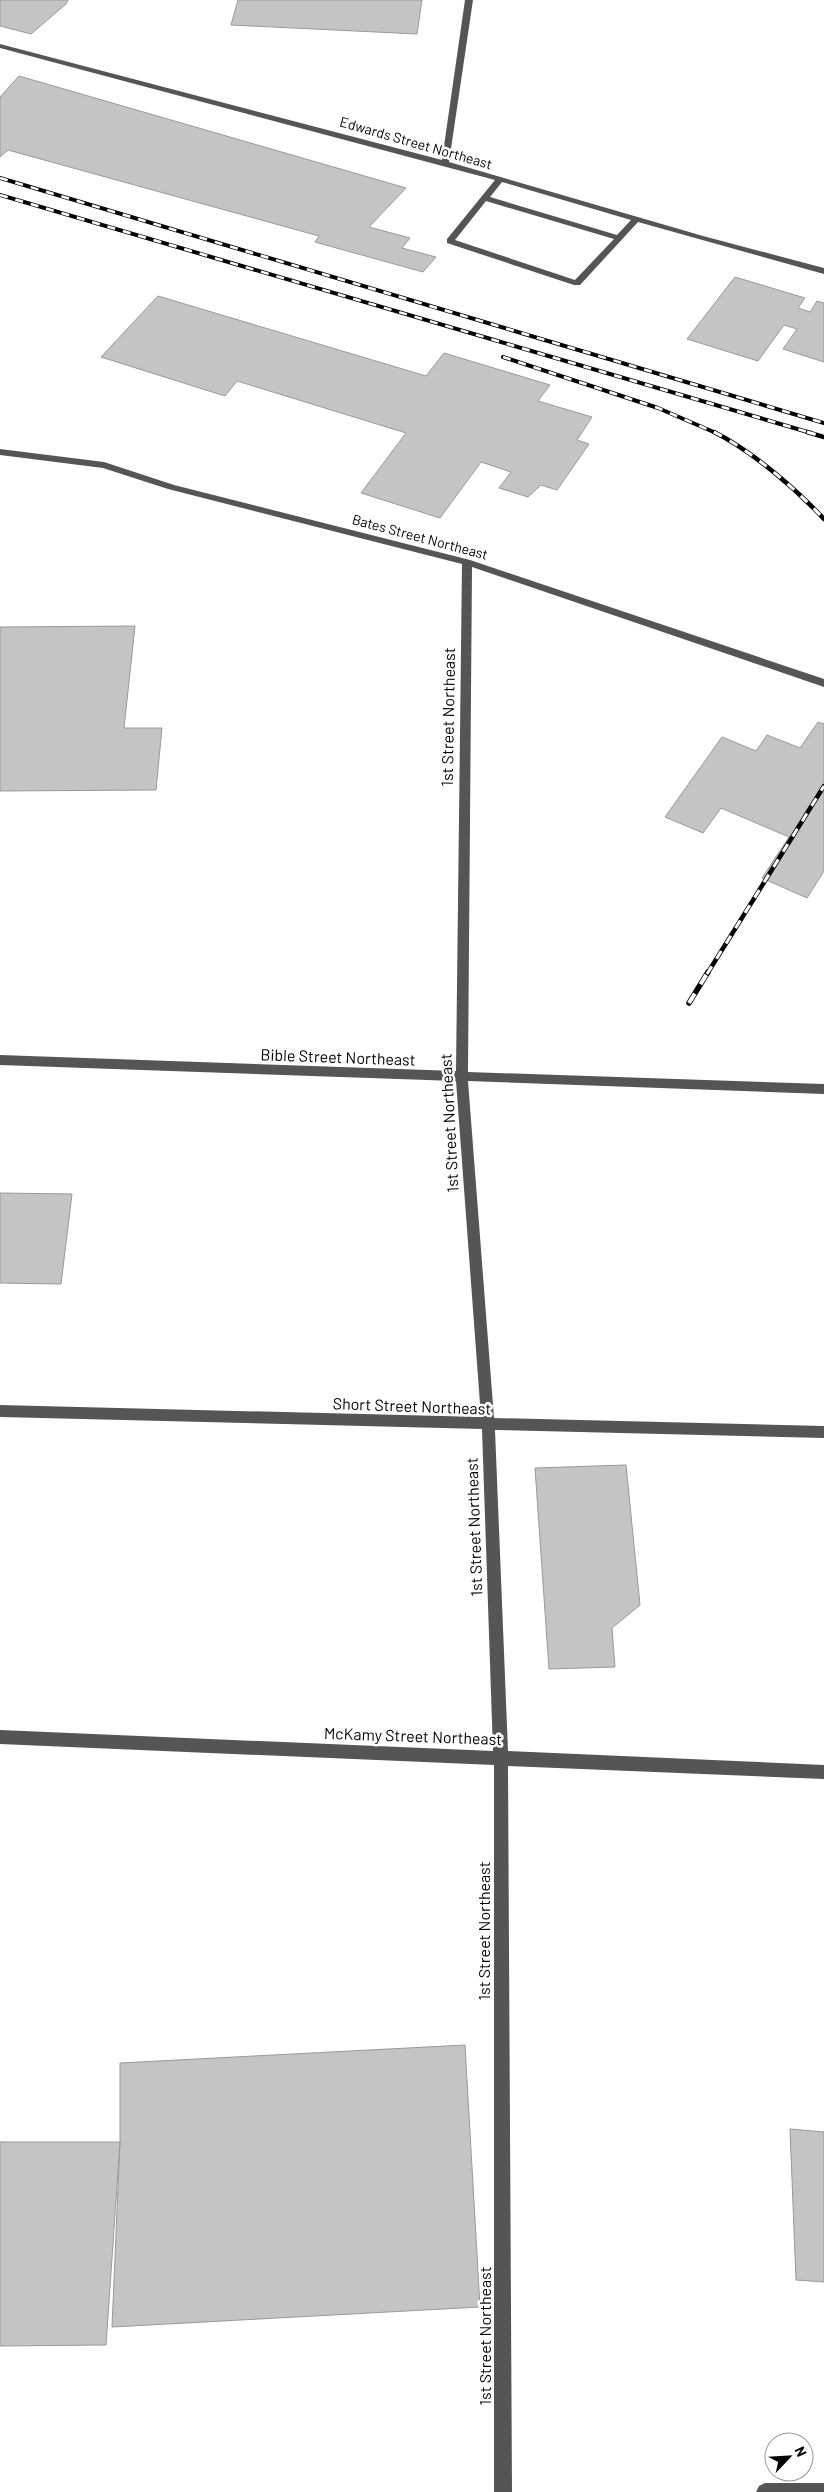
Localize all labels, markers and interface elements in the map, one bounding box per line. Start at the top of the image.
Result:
street label: Edwards Street Northeast [338,113,494,172]
street label: Bates Street Northeast [350,510,490,563]
street label: 1st Street Northeast [437,647,458,787]
street label: Bible Street Northeast [260,1044,416,1069]
street label: 1st Street Northeast [435,1053,462,1193]
street label: Short Street Northeast [332,1393,492,1418]
street label: 1st Street Northeast [462,1457,485,1597]
street label: McKamy Street Northeast [324,1723,502,1748]
street label: 1st Street Northeast [474,1861,493,2001]
street label: 1st Street Northeast [475,2266,494,2406]
north arrow [764,2432,814,2482]
text: N [792,2443,811,2459]

